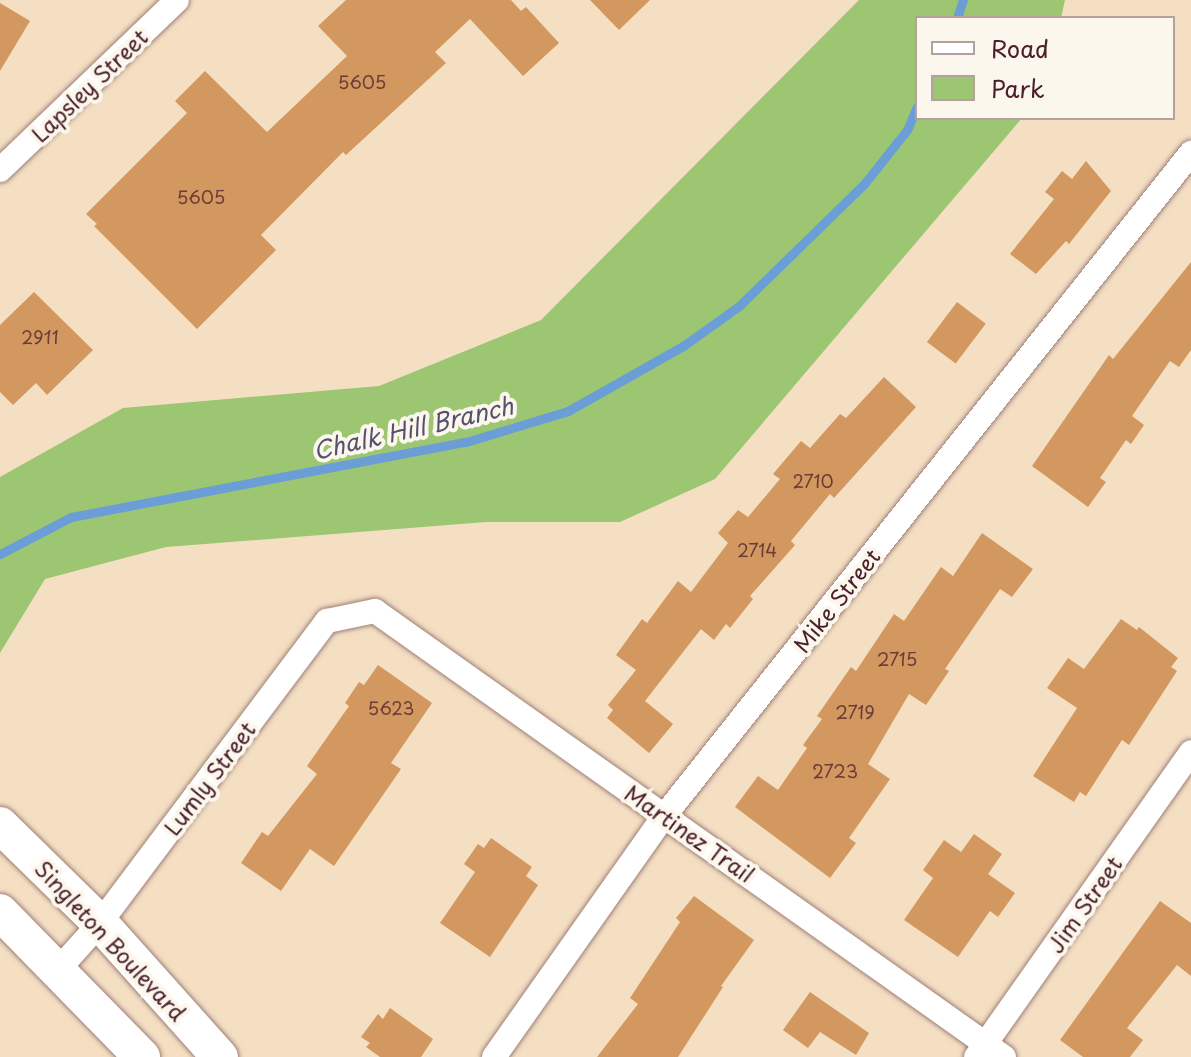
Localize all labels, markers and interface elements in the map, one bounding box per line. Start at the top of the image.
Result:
legend [915,16,1175,120]
street label: Lapsley Street [25,22,153,148]
text: Road [991,30,1049,66]
text: Park [991,70,1045,106]
house number: 5605 [338,71,386,93]
house number: 5605 [177,186,225,208]
house number: 2911 [21,326,59,348]
water label: Chalk Hill Branch [310,391,516,465]
house number: 2710 [792,470,834,492]
house number: 2714 [737,539,777,561]
street label: Mike Street [787,543,885,657]
house number: 2715 [877,648,917,670]
house number: 5623 [368,697,414,719]
house number: 2719 [835,701,875,723]
street label: Lumly Street [157,716,261,840]
house number: 2723 [812,760,858,782]
street label: Martinez Trail [620,778,760,888]
street label: Jim Street [1041,851,1127,957]
street label: Singleton Boulevard [30,854,192,1026]

